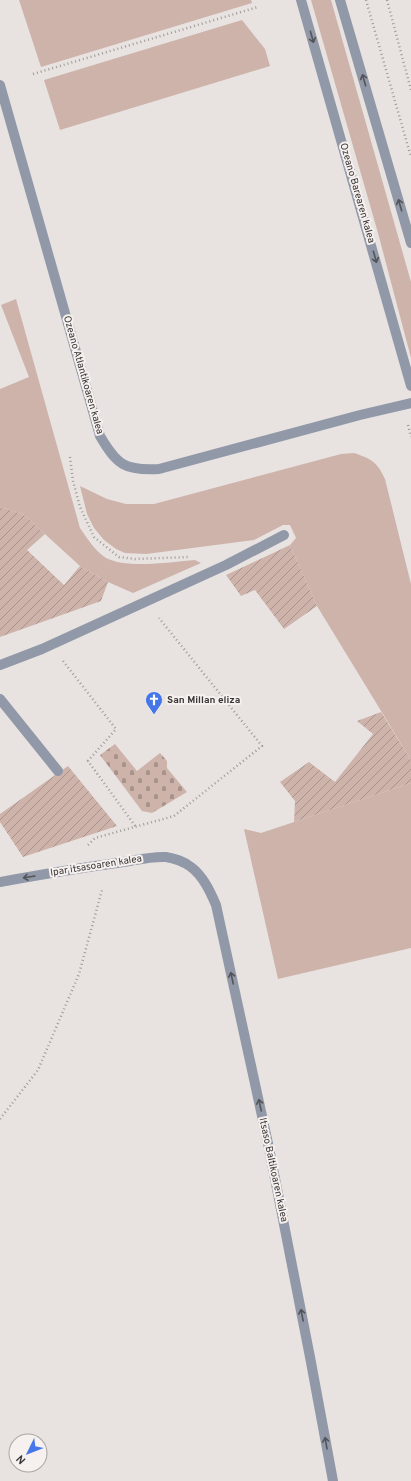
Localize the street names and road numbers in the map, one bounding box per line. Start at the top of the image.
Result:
street label: Ozeano Barearen kalea [336,141,378,245]
street label: Ozeano Atlantikoaren kalea [60,314,106,436]
street label: Ipar itsasoaren kalea [49,852,143,880]
street label: Itsaso Baltikoaren kalea [256,1117,290,1223]

